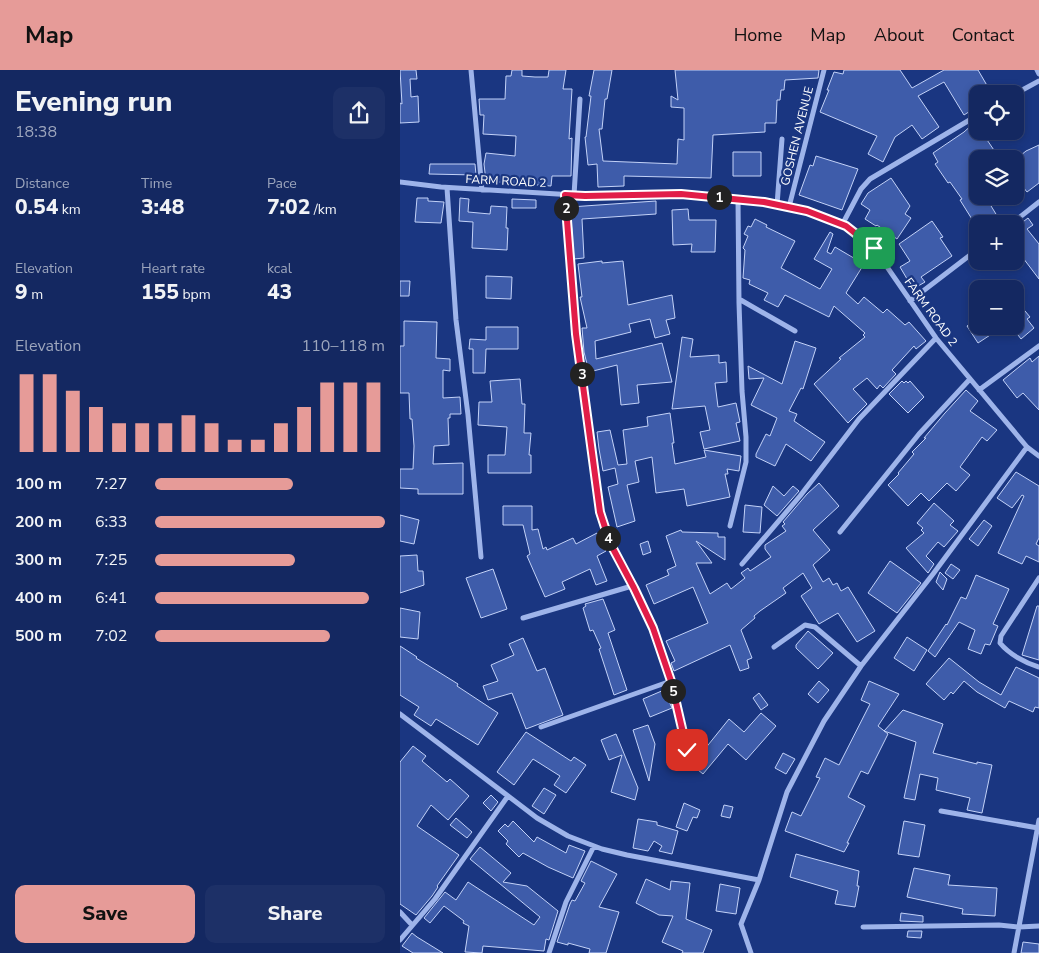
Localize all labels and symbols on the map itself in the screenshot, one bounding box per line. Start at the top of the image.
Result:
street label: GOSHEN AVENUE [777,85,817,187]
street label: FARM ROAD 2 [465,171,547,191]
pin: 1 [706,184,732,210]
pin: 2 [554,196,578,220]
pin [853,227,895,269]
street label: FARM ROAD 2 [901,275,961,349]
pin: 3 [570,362,594,386]
pin: 4 [596,526,620,550]
pin: 5 [660,678,686,704]
pin [666,729,708,771]

